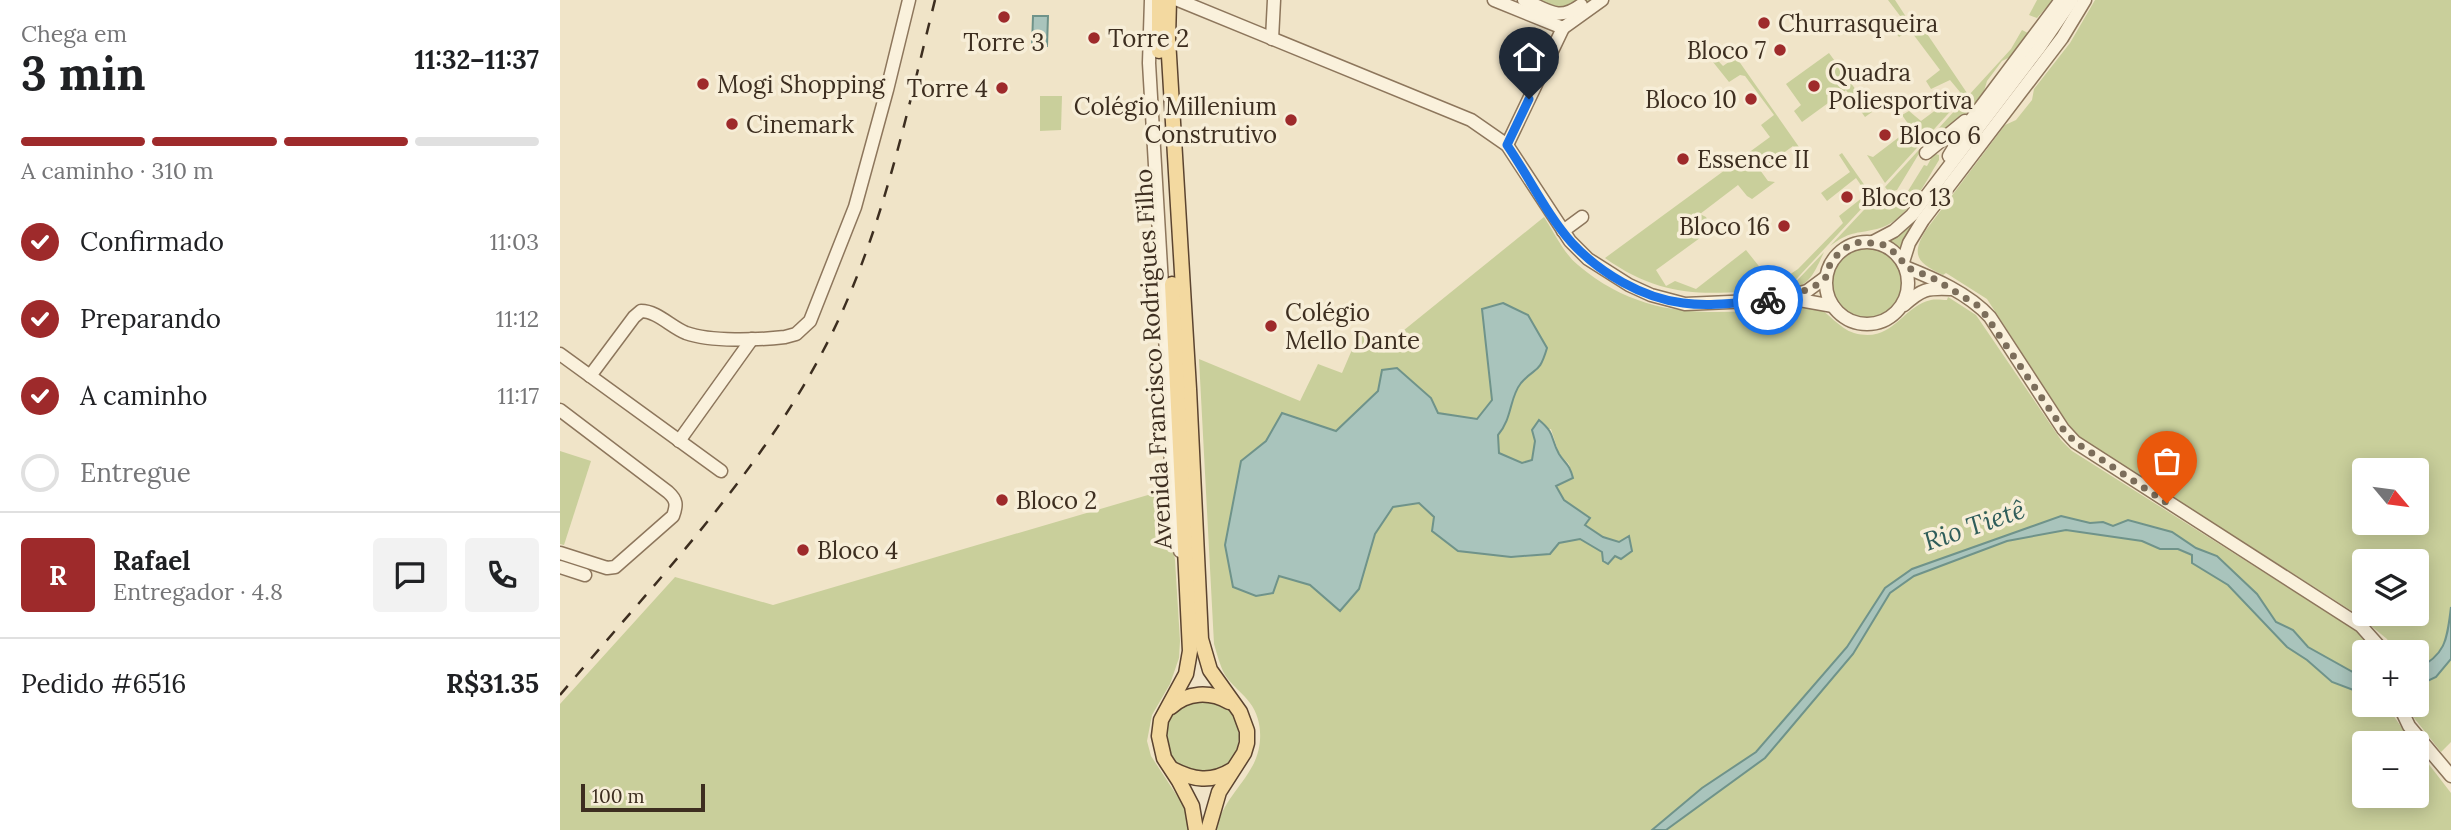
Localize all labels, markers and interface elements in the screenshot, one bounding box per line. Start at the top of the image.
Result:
place label: Churrasqueira [1778,8,1938,39]
marker: Torre 3 [996,9,1012,25]
marker: Churrasqueira [1756,15,1772,31]
text: Chega em [21,19,127,48]
place label: Torre 2 [1108,23,1189,54]
place label: Torre 3 [963,27,1045,58]
pin [1499,27,1559,99]
marker: Torre 2 [1086,30,1102,46]
place label: Bloco 7 [1687,35,1766,66]
icon: home [1510,38,1548,76]
marker: Bloco 7 [1772,42,1788,58]
text: 11:32–11:37 [414,43,539,76]
text: 3 min [21,44,146,103]
place label: Quadra Poliesportiva [1828,57,1973,116]
place label: Mogi Shopping [717,69,886,100]
place label: Torre 4 [907,73,988,104]
marker: Mogi Shopping [695,76,711,92]
marker: Quadra Poliesportiva [1806,78,1822,94]
marker: Torre 4 [994,80,1010,96]
place label: Bloco 10 [1645,84,1737,115]
place label: Colégio Millenium Construtivo [1074,91,1277,150]
marker: Bloco 10 [1743,91,1759,107]
place label: Cinemark [746,109,854,140]
marker: Colégio Millenium Construtivo [1283,112,1299,128]
marker: Cinemark [724,116,740,132]
place label: Bloco 6 [1899,120,1981,151]
marker: Bloco 6 [1877,127,1893,143]
place label: Essence II [1697,144,1810,175]
marker: Essence II [1675,151,1691,167]
text: A caminho · 310 m [21,156,214,185]
street label: Avenida Francisco Rodrigues Filho [1128,168,1178,551]
place label: Bloco 13 [1861,182,1951,213]
marker: Bloco 13 [1839,189,1855,205]
place label: Bloco 16 [1679,211,1770,242]
marker: Bloco 16 [1776,218,1792,234]
icon: check [21,223,59,261]
text: Confirmado [80,225,224,258]
text: 11:03 [489,227,539,256]
courier [1733,265,1803,335]
icon: bike [1749,281,1787,319]
place label: Colégio Mello Dante [1285,297,1420,356]
icon: check [21,300,59,338]
text: Preparando [80,302,221,335]
text: 11:12 [496,304,539,333]
marker: Colégio Mello Dante [1263,318,1279,334]
icon: check [21,377,59,415]
text: A caminho [80,379,207,412]
text: 11:17 [498,381,539,410]
pin [2137,431,2197,503]
icon: bag [2148,442,2186,480]
text: Entregue [80,456,191,489]
north arrow [2352,458,2429,536]
map controls [2352,458,2429,808]
place label: Bloco 2 [1016,485,1097,516]
marker: Bloco 2 [994,492,1010,508]
water label: Rio Tietê [1919,492,2029,558]
place label: Bloco 4 [817,535,898,566]
button: chat [373,538,447,612]
button: phone [465,538,539,612]
marker: Bloco 4 [795,542,811,558]
text: Rafael [113,544,190,577]
button: layers [2352,549,2429,626]
text: R [49,559,67,592]
text: Entregador · 4.8 [113,577,283,606]
button: + [2352,640,2429,717]
text: Pedido #6516 [21,667,186,700]
text: R$31.35 [446,667,539,700]
button: − [2352,731,2429,808]
scale bar [581,781,705,813]
text: 100 m [592,784,645,808]

